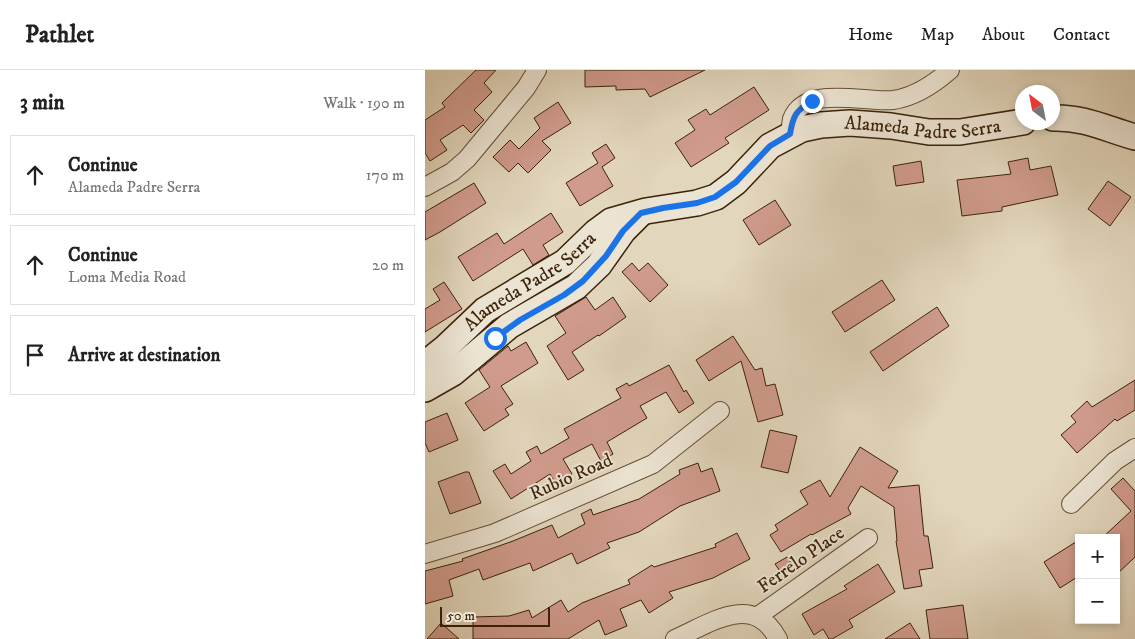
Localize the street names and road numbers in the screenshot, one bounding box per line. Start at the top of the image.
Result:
street label: Alameda Padre Serra [843,111,1002,144]
street label: Alameda Padre Serra [459,227,601,336]
street label: Rubio Road [526,448,616,505]
street label: Ferrelo Place [753,522,849,598]

